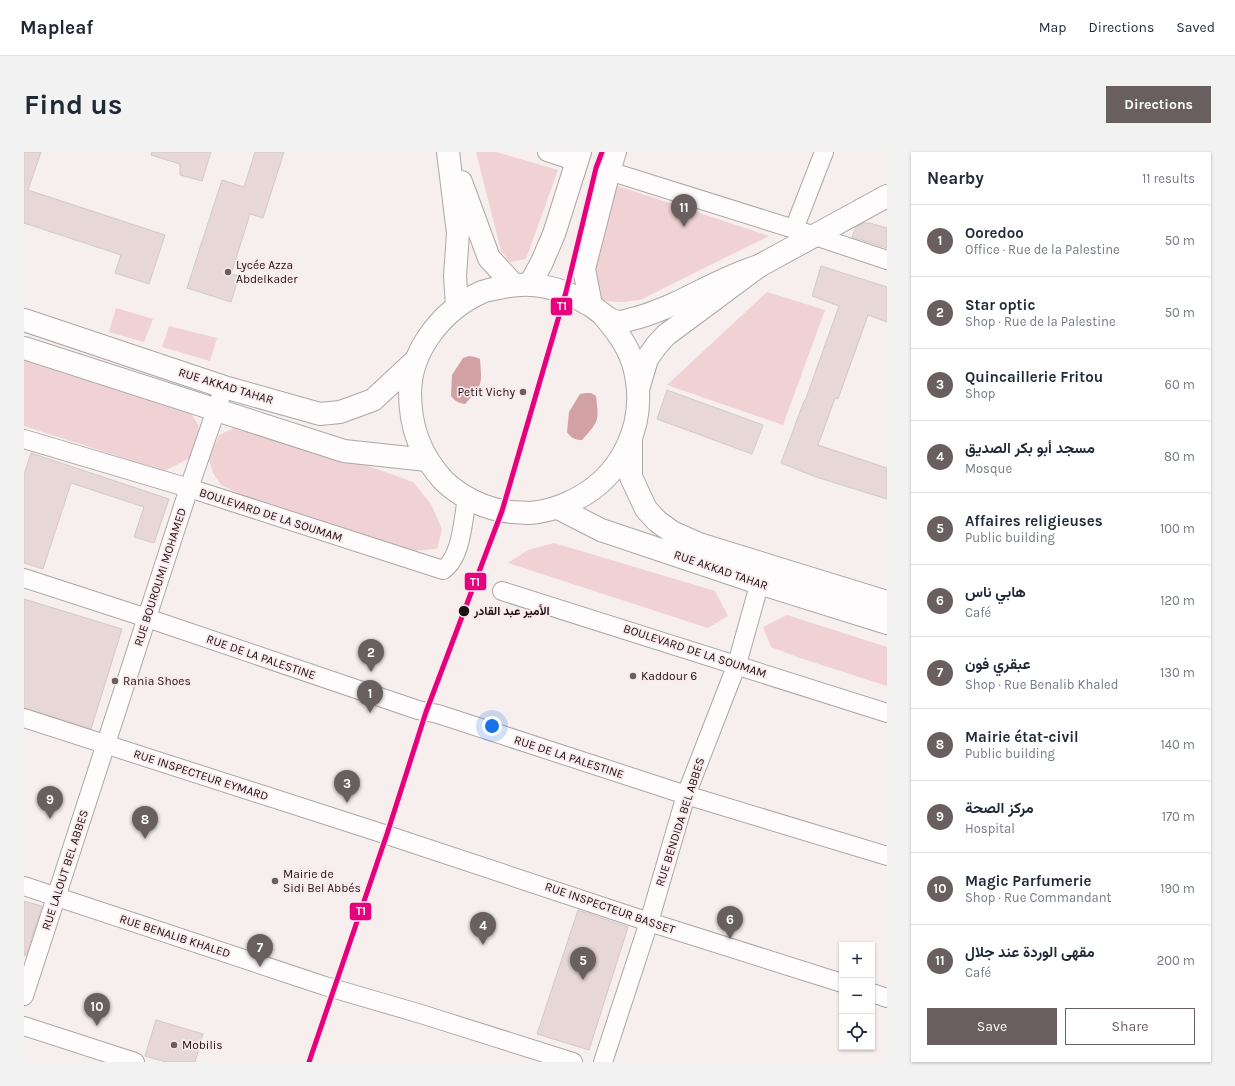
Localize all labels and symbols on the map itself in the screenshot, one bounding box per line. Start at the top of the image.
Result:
pin: 11 [671,194,697,227]
place label: Lycée Azza Abdelkader [236,258,298,286]
marker: Lycée Azza Abdelkader [223,267,233,277]
line badge: T1 [550,297,573,316]
text: T1 [557,300,567,313]
street label: RUE AKKAD TAHAR [177,365,275,407]
place label: Petit Vichy [457,385,515,399]
marker: Petit Vichy [518,387,528,397]
street label: BOULEVARD DE LA SOUMAM [198,485,344,545]
street label: RUE BOUROUMI MOHAMED [131,506,189,648]
street label: RUE AKKAD TAHAR [672,547,770,593]
line badge: T1 [464,572,487,591]
text: T1 [470,576,480,589]
marker: الأمير عبد القادر [457,604,471,618]
place label: الأمير عبد القادر [473,604,550,619]
street label: BOULEVARD DE LA SOUMAM [622,621,768,681]
street label: RUE DE LA PALESTINE [205,632,317,682]
pin: 2 [358,639,384,672]
place label: Kaddour 6 [641,669,697,683]
marker: Kaddour 6 [628,671,638,681]
place label: Rania Shoes [123,674,191,688]
marker: Rania Shoes [110,676,120,686]
pin: 1 [357,680,383,713]
your location [482,716,502,736]
street label: RUE DE LA PALESTINE [512,733,626,781]
street label: RUE INSPECTEUR EYMARD [132,747,270,803]
street label: RUE BENDIDA BEL ABBES [653,756,707,888]
pin: 3 [334,770,360,803]
pin: 9 [37,786,63,819]
pin: 8 [132,806,158,839]
street label: RUE LALOUT BEL ABBES [39,808,91,932]
place label: Mairie de Sidi Bel Abbés [283,867,361,895]
marker: Mairie de Sidi Bel Abbés [270,876,280,886]
street label: RUE INSPECTEUR BASSET [543,879,677,937]
line badge: T1 [349,902,372,921]
text: T1 [356,905,366,918]
pin: 6 [717,906,743,939]
street label: RUE BENALIB KHALED [118,911,232,961]
pin: 4 [470,912,496,945]
pin: 7 [247,934,273,967]
pin: 5 [570,947,596,980]
pin: 10 [84,993,110,1026]
place label: Mobilis [182,1038,223,1052]
marker: Mobilis [169,1040,179,1050]

